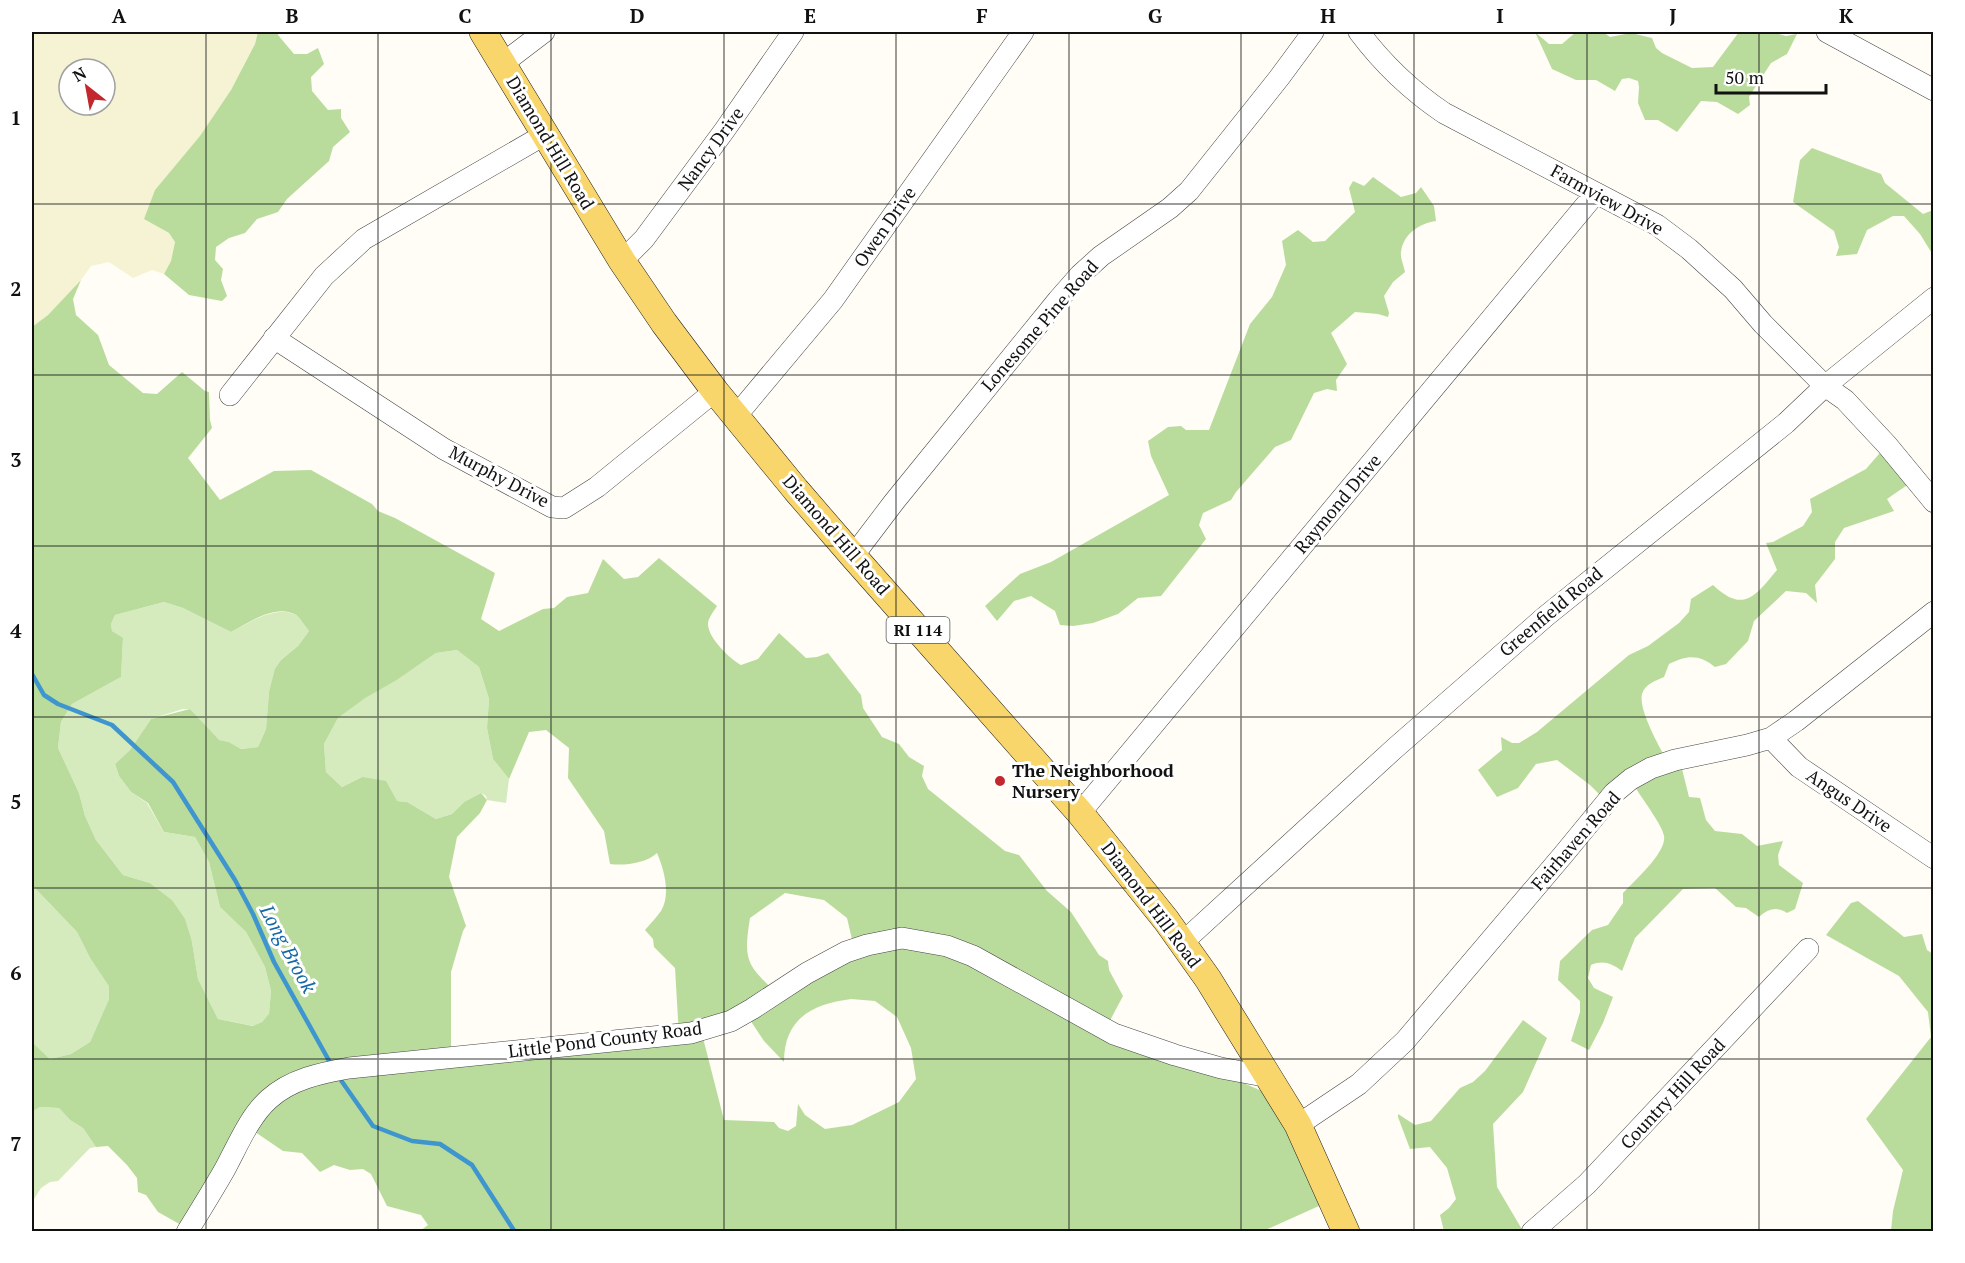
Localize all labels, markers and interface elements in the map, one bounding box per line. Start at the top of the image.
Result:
text: A [112,2,127,29]
text: B [286,2,299,29]
text: C [458,2,472,29]
text: D [630,2,644,29]
text: E [804,2,816,29]
text: F [976,2,988,29]
text: G [1148,2,1162,29]
text: H [1320,2,1336,29]
text: I [1496,2,1504,29]
text: J [1669,2,1677,29]
text: K [1839,2,1854,29]
north arrow [57,57,117,117]
scale bar [1716,57,1826,95]
text: N [68,62,90,87]
text: 50 m [1725,65,1765,89]
street label: Diamond Hill Road [502,71,600,214]
street label: Nancy Drive [672,102,749,195]
text: 1 [10,104,22,131]
street label: Farmview Drive [1547,158,1668,240]
street label: Owen Drive [848,181,921,272]
street label: Lonesome Pine Road [976,255,1103,396]
text: 2 [10,275,22,302]
street label: Murphy Drive [445,440,554,513]
text: 3 [10,446,22,473]
street label: Raymond Drive [1288,448,1386,558]
street label: Diamond Hill Road [778,469,896,599]
street label: Greenfield Road [1494,561,1607,662]
text: 4 [10,617,22,644]
road number: RI 114 [886,617,950,643]
place label: The Neighborhood Nursery [1012,758,1174,803]
street label: Angus Drive [1802,763,1897,837]
marker: The Neighborhood Nursery [993,774,1007,788]
street label: Fairhaven Road [1526,786,1625,895]
text: 5 [10,788,22,815]
street label: Diamond Hill Road [1097,837,1207,972]
water label: Long Brook [253,899,323,998]
text: 6 [10,959,22,986]
street label: Little Pond County Road [507,1015,703,1063]
street label: Country Hill Road [1615,1033,1730,1154]
text: 7 [10,1130,22,1157]

